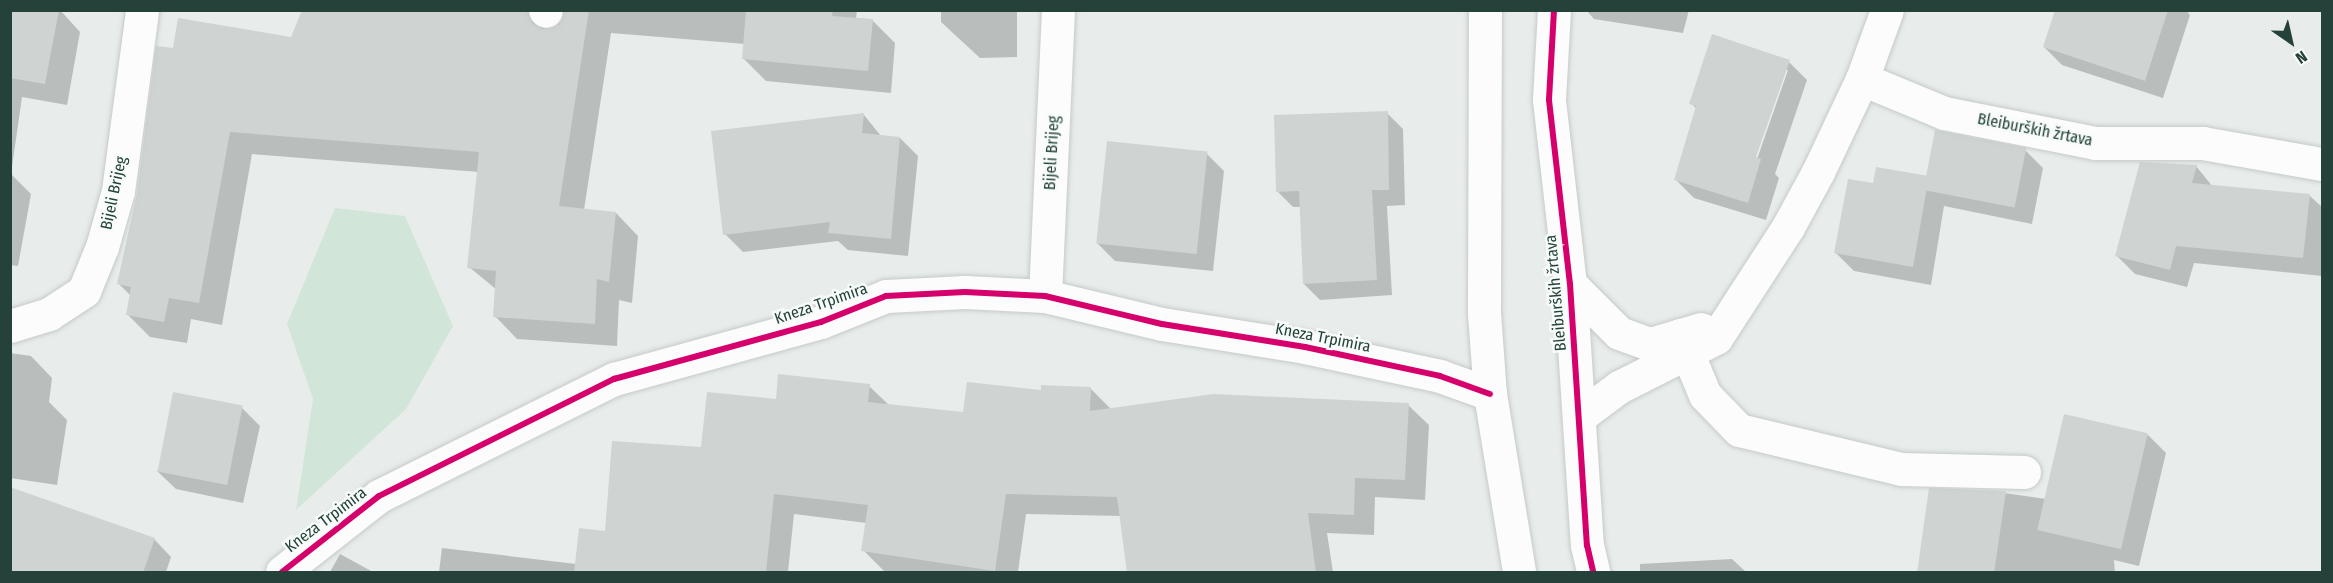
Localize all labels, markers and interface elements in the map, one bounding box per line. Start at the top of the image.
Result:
north arrow [2261,12,2321,72]
text: N [2292,47,2311,68]
street label: Bleiburških žrtava [1976,109,2094,151]
street label: Bijeli Brijeg [1040,115,1064,191]
street label: Bijeli Brijeg [97,155,131,231]
street label: Bleiburških žrtava [1541,234,1571,352]
street label: Kneza Trpimira [772,279,870,329]
street label: Kneza Trpimira [1274,319,1372,357]
street label: Kneza Trpimira [282,483,370,557]

